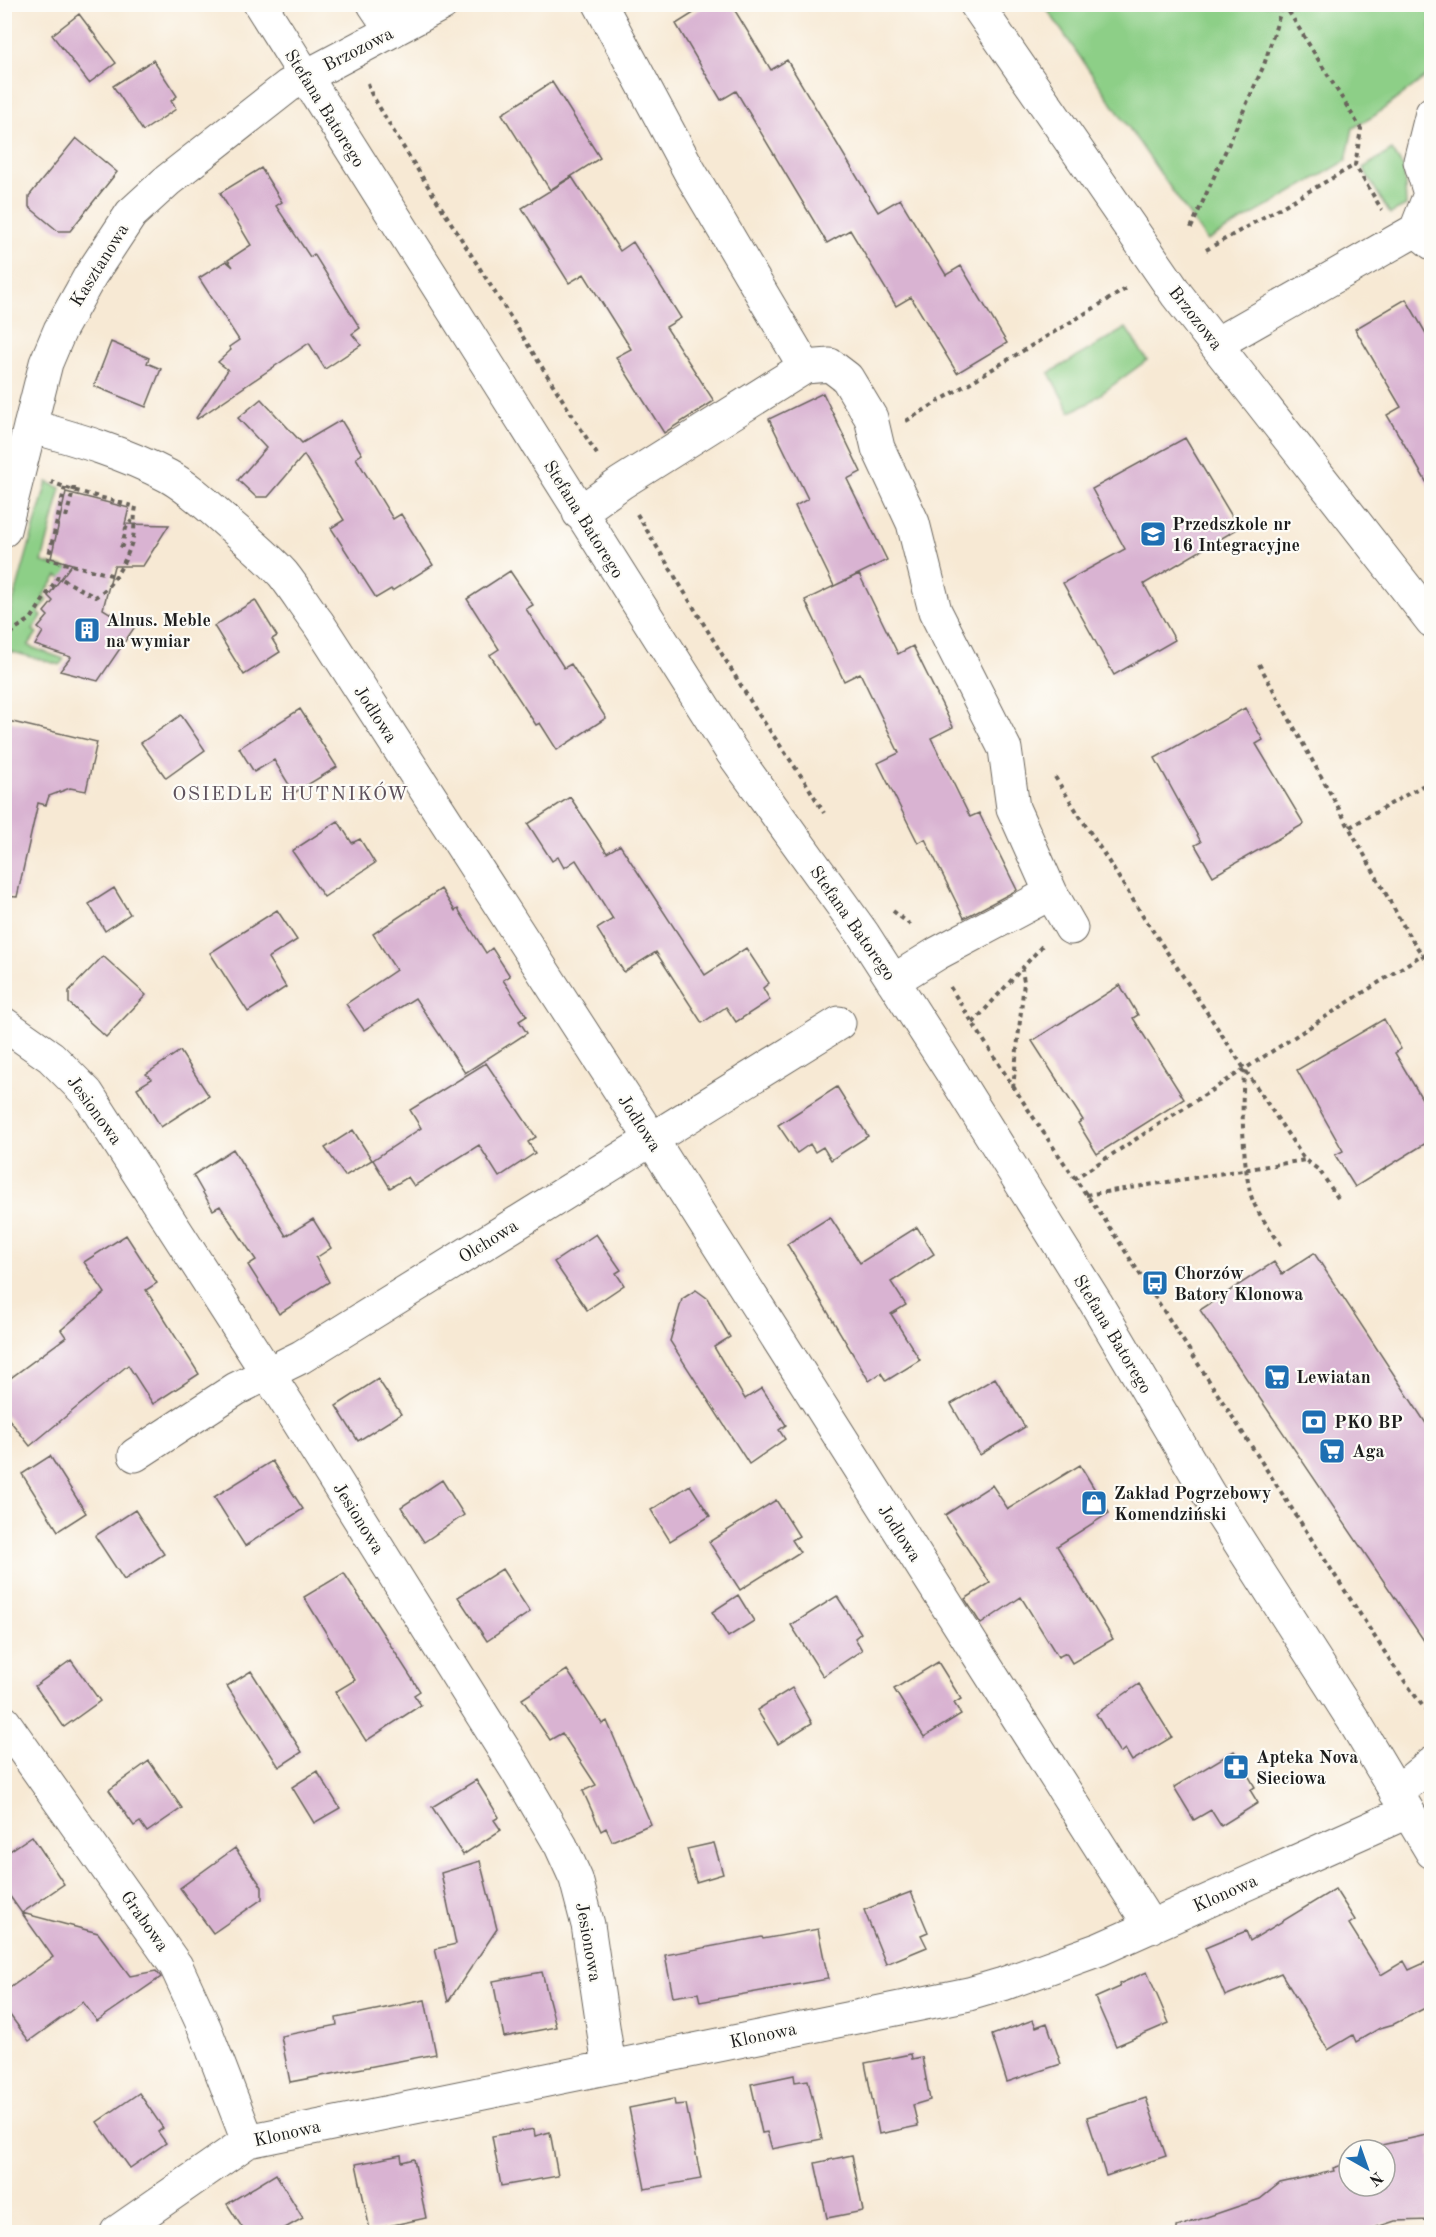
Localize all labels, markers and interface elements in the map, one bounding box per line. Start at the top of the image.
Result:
street label: Brzozowa [321,25,396,75]
street label: Stefana Batorego [281,46,368,171]
street label: Kasztanowa [67,221,132,310]
street label: Brzozowa [1165,283,1226,354]
street label: Stefana Batorego [540,457,627,582]
place label: Przedszkole nr 16 Integracyjne [1172,516,1300,555]
school or university icon: Przedszkole nr 16 Integracyjne [1138,519,1168,549]
place label: Alnus. Meble na wymiar [106,612,211,651]
building icon: Alnus. Meble na wymiar [72,615,102,645]
street label: Jodłowa [350,683,400,746]
district label: OSIEDLE HUTNIKÓW [172,781,410,805]
street label: Stefana Batorego [806,863,898,984]
street label: Jesionowa [63,1073,125,1148]
street label: Jodłowa [614,1092,664,1155]
street label: Olchowa [456,1217,521,1267]
place label: Chorzów Batory Klonowa [1174,1265,1303,1304]
bus stop icon: Chorzów Batory Klonowa [1140,1268,1170,1298]
street label: Stefana Batorego [1070,1272,1155,1397]
supermarket icon: Lewiatan [1262,1362,1292,1392]
place label: Lewiatan [1296,1369,1371,1387]
bank icon: PKO BP [1299,1407,1329,1437]
place label: PKO BP [1334,1414,1403,1432]
supermarket icon: Aga [1317,1436,1347,1466]
place label: Aga [1352,1443,1385,1461]
street label: Jesionowa [329,1480,387,1557]
place label: Zakład Pogrzebowy Komendziński [1114,1485,1271,1524]
shop icon: Zakład Pogrzebowy Komendziński [1079,1488,1109,1518]
street label: Jodłowa [874,1502,924,1565]
place label: Apteka Nova Sieciowa [1256,1749,1358,1788]
pharmacy icon: Apteka Nova Sieciowa [1221,1752,1251,1782]
street label: Klonowa [1191,1872,1260,1916]
street label: Grabowa [117,1888,172,1955]
street label: Jesionowa [572,1901,604,1983]
street label: Klonowa [728,2020,798,2052]
street label: Klonowa [252,2118,322,2150]
north arrow [1337,2138,1397,2198]
text: N [1365,2168,1385,2189]

